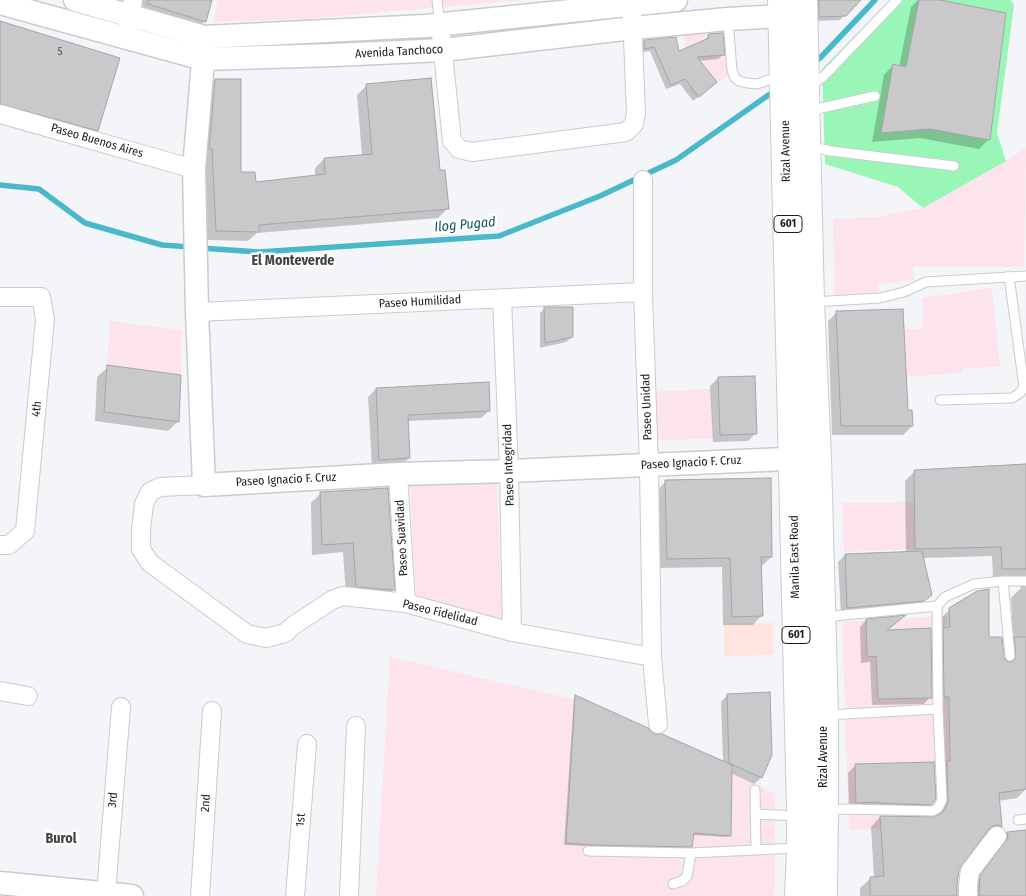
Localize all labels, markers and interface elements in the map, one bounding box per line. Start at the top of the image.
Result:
street label: Avenida Tanchoco [355,43,443,61]
house number: 5 [58,46,62,58]
street label: Rizal Avenue [778,120,794,182]
street label: Paseo Buenos Aires [49,121,145,161]
water label: Ilog Pugad [434,214,496,236]
road number: 601 [774,215,802,232]
district label: El Monteverde [252,253,334,269]
street label: Paseo Humilidad [378,293,462,311]
street label: Paseo Unidad [639,373,655,441]
street label: 4th [29,400,45,418]
street label: Paseo Integridad [500,424,518,506]
street label: Paseo Ignacio F. Cruz [640,453,742,473]
street label: Paseo Ignacio F. Cruz [235,470,337,490]
street label: Paseo Suavidad [393,499,411,577]
street label: Manila East Road [787,515,803,599]
street label: Paseo Fidelidad [401,597,479,629]
road number: 601 [782,626,810,644]
street label: Rizal Avenue [817,726,831,788]
street label: 3rd [105,792,121,808]
street label: 2nd [198,793,214,813]
street label: 1st [293,813,309,827]
district label: Burol [45,831,77,847]

